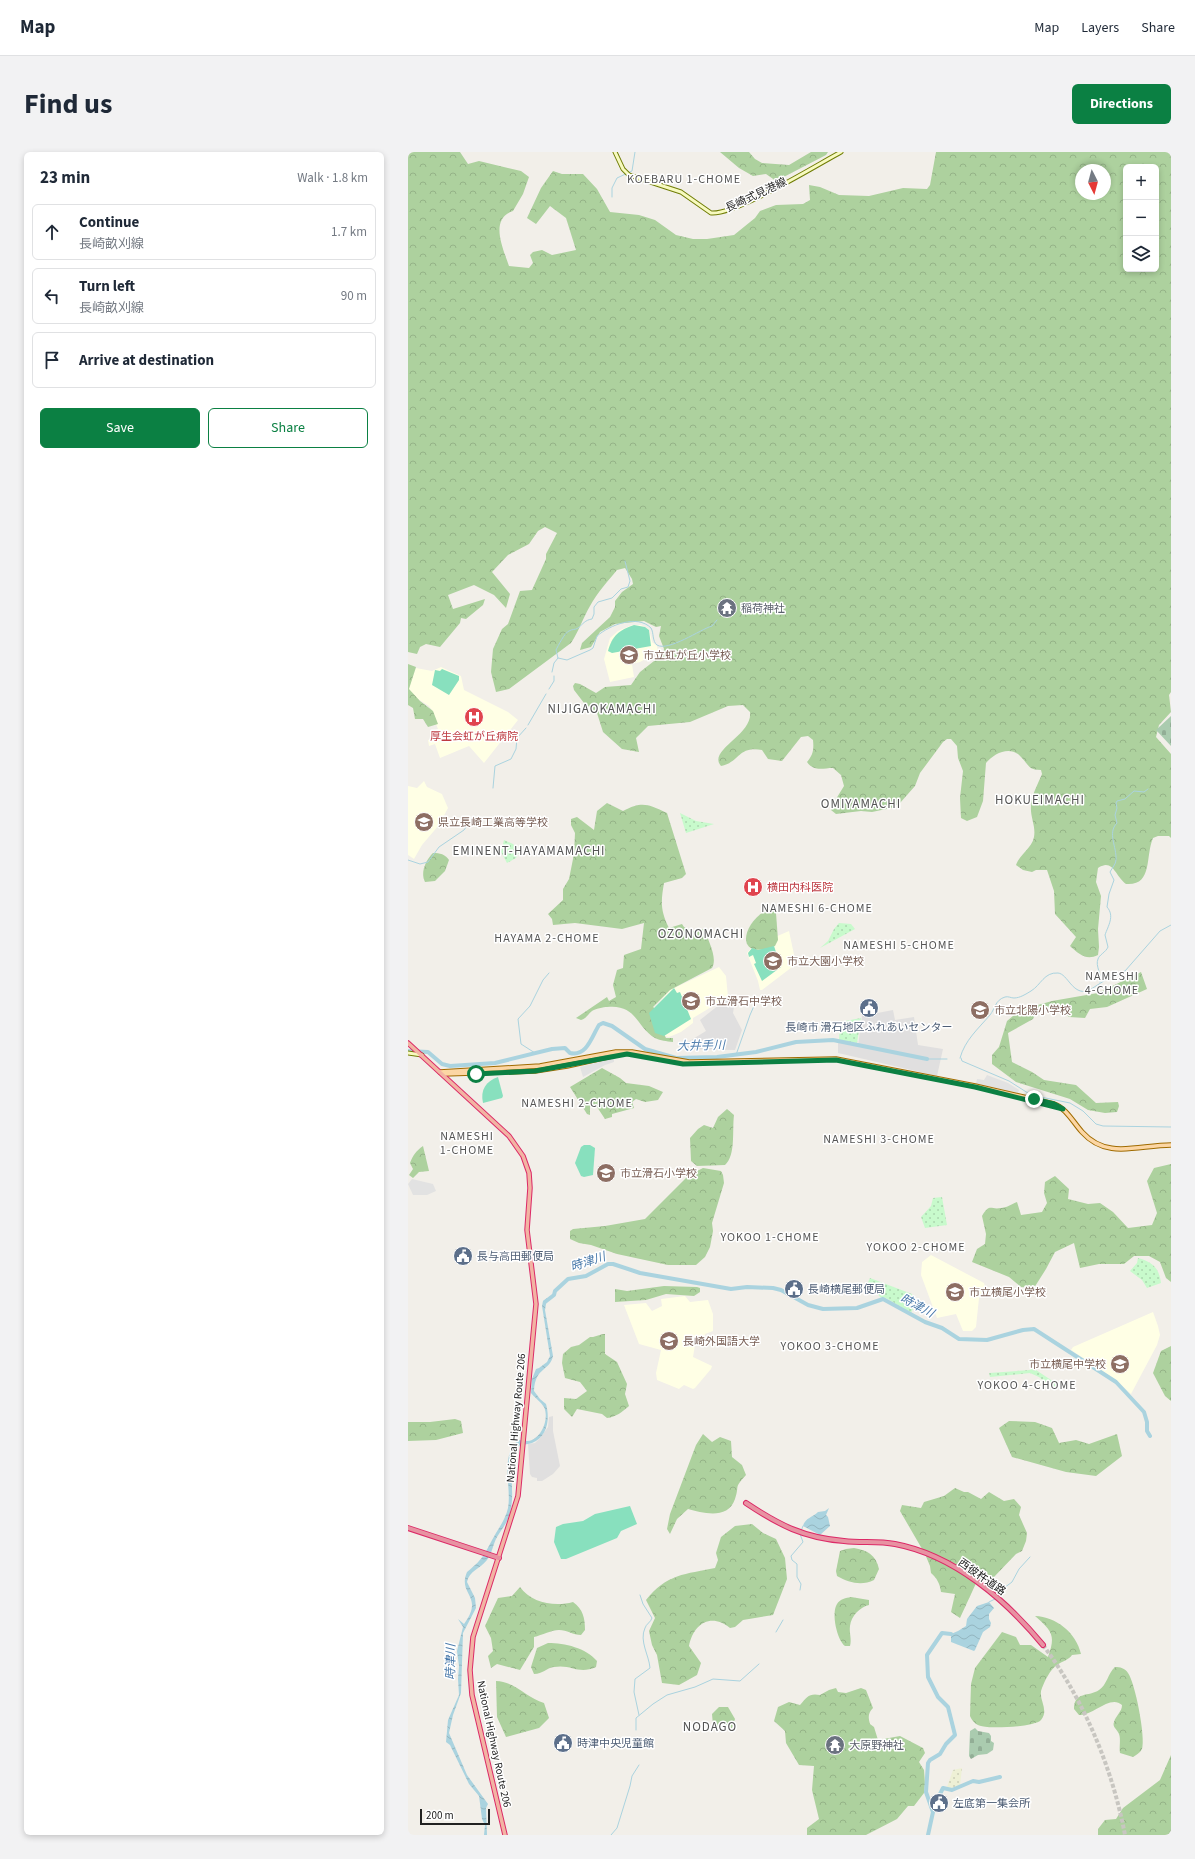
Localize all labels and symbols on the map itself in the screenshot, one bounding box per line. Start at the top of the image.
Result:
north arrow [1075,164,1111,200]
district label: KOEBARU 1-CHOME [627,171,741,188]
street label: 長崎式見港線 [723,174,789,216]
temple icon: 稲荷神社 [716,597,738,619]
place label: 稲荷神社 [741,601,785,616]
school or university icon: 市立虹が丘小学校 [618,644,640,666]
place label: 市立虹が丘小学校 [643,648,731,663]
district label: NIJIGAOKAMACHI [547,700,657,718]
hospital icon: 厚生会虹が丘病院 [463,706,485,728]
place label: 厚生会虹が丘病院 [430,729,518,744]
district label: HOKUEIMACHI [995,791,1085,809]
district label: OMIYAMACHI [821,795,901,813]
school or university icon: 県立長崎工業高等学校 [413,811,435,833]
place label: 県立長崎工業高等学校 [438,815,548,830]
district label: EMINENT-HAYAMAMACHI [452,842,606,860]
hospital icon: 横田内科医院 [742,876,764,898]
place label: 横田内科医院 [767,880,833,895]
district label: NAMESHI 6-CHOME [761,900,873,917]
district label: OZONOMACHI [658,925,744,943]
district label: HAYAMA 2-CHOME [494,930,600,947]
district label: NAMESHI 5-CHOME [843,937,955,954]
school or university icon: 市立大園小学校 [762,950,784,972]
place label: 市立大園小学校 [787,954,864,969]
district label: NAMESHI 4-CHOME [1085,968,1139,999]
school or university icon: 市立滑石中学校 [680,990,702,1012]
place label: 市立滑石中学校 [705,994,782,1009]
public building icon: 長崎市 滑石地区ふれあいセンター [858,997,880,1019]
school or university icon: 市立北陽小学校 [969,999,991,1021]
place label: 市立北陽小学校 [994,1003,1071,1018]
place label: 長崎市 滑石地区ふれあいセンター [785,1020,953,1035]
water label: 大井手川 [677,1037,727,1055]
route start [467,1065,485,1083]
route end [1025,1090,1043,1108]
district label: NAMESHI 2-CHOME [521,1095,633,1112]
district label: NAMESHI 1-CHOME [440,1128,494,1159]
district label: NAMESHI 3-CHOME [823,1131,935,1148]
school or university icon: 市立滑石小学校 [595,1162,617,1184]
place label: 市立滑石小学校 [620,1166,697,1181]
district label: YOKOO 1-CHOME [720,1229,819,1246]
district label: YOKOO 2-CHOME [866,1239,965,1256]
public building icon: 長与高田郵便局 [452,1245,474,1267]
water label: 時津川 [568,1248,610,1276]
place label: 長与高田郵便局 [477,1249,554,1264]
public building icon: 長崎横尾郵便局 [783,1278,805,1300]
school or university icon: 市立横尾小学校 [944,1281,966,1303]
place label: 長崎横尾郵便局 [808,1282,885,1297]
place label: 市立横尾小学校 [969,1285,1046,1300]
water label: 時津川 [897,1290,939,1323]
school or university icon: 長崎外国語大学 [658,1330,680,1352]
place label: 長崎外国語大学 [683,1334,760,1349]
district label: YOKOO 3-CHOME [780,1338,879,1355]
street label: National Highway Route 206 [503,1352,529,1483]
school or university icon: 市立横尾中学校 [1109,1353,1131,1375]
place label: 市立横尾中学校 [1029,1357,1106,1372]
district label: YOKOO 4-CHOME [977,1377,1076,1394]
street label: 西彼杵道路 [955,1555,1009,1599]
water label: 時津川 [442,1642,460,1680]
street label: National Highway Route 206 [473,1679,515,1809]
district label: NODAGO [683,1718,737,1736]
public building icon: 時津中央児童館 [552,1732,574,1754]
temple icon: 大原野神社 [824,1734,846,1756]
place label: 時津中央児童館 [577,1736,654,1751]
place label: 大原野神社 [849,1738,904,1753]
public building icon: 左底第一集会所 [928,1792,950,1814]
place label: 左底第一集会所 [953,1796,1031,1811]
scale bar [420,1807,490,1826]

